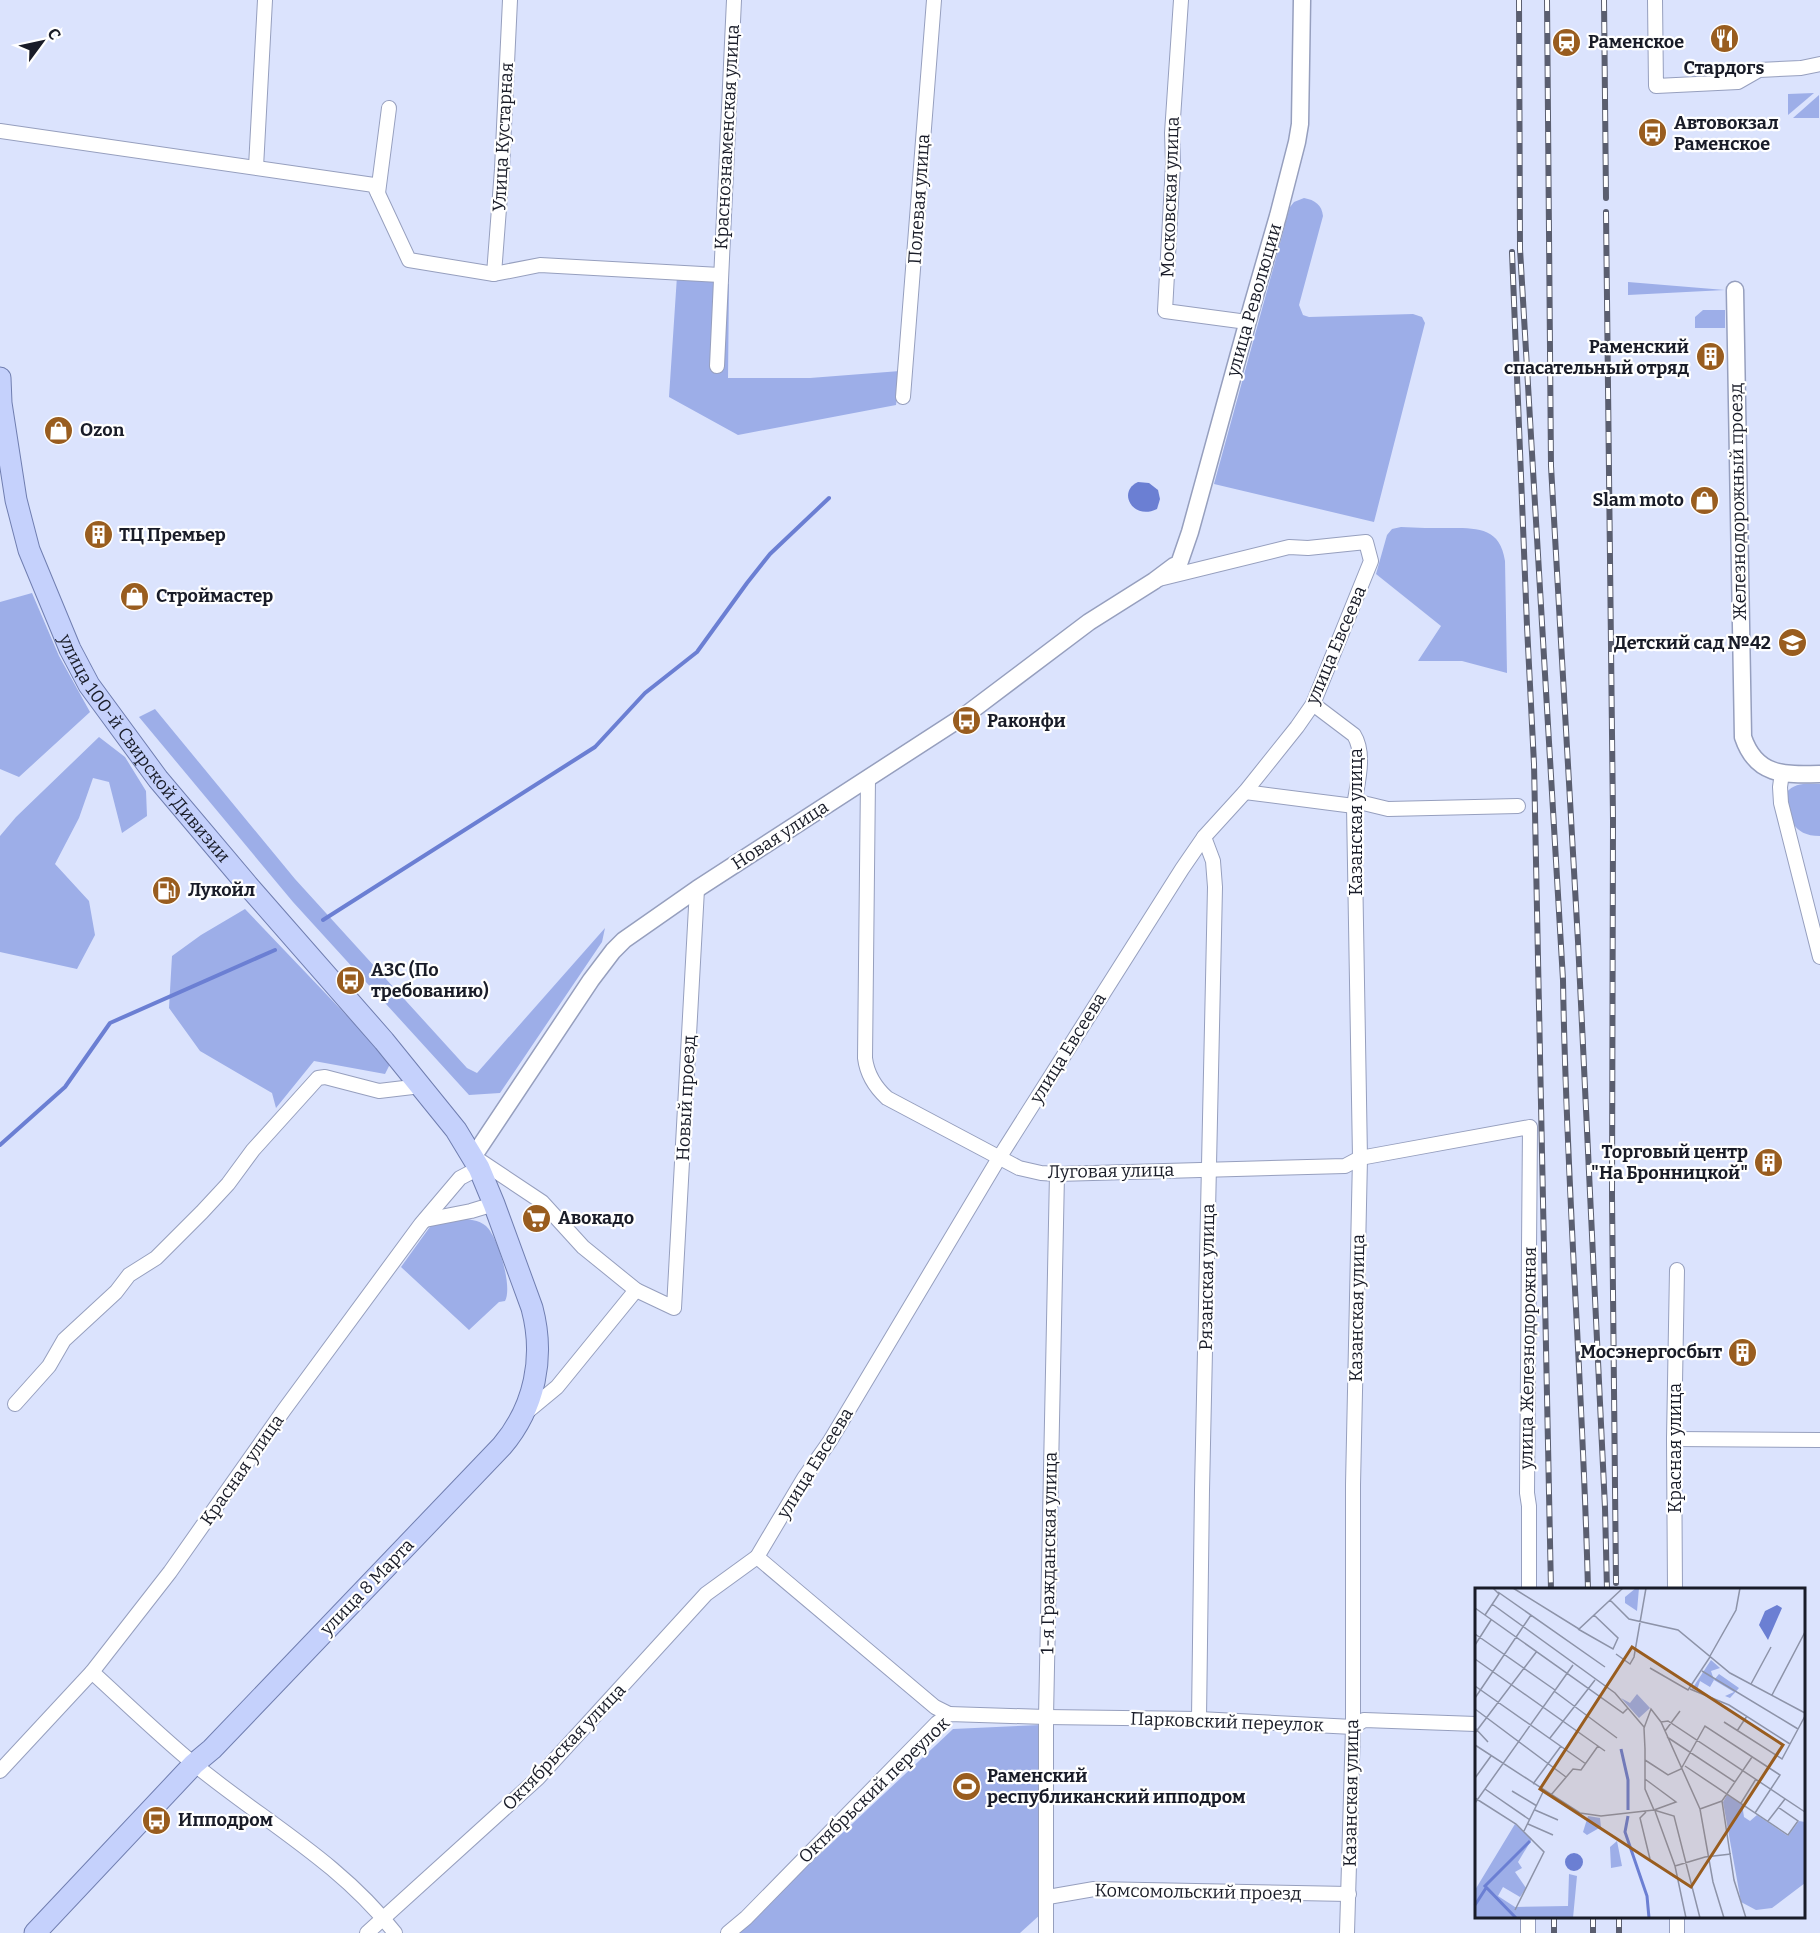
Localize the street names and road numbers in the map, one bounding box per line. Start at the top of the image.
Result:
street label: Краснознаменская улица [710,24,744,250]
street label: Улица Кустарная [488,62,518,212]
street label: Московская улица [1156,116,1184,278]
street label: Полевая улица [903,133,935,265]
street label: улица Революции [1221,221,1286,380]
street label: Железнодорожный проезд [1725,383,1751,621]
street label: улица Евсеева [1301,582,1371,708]
street label: улица 100-й Свирской Дивизии [54,630,235,867]
street label: Казанская улица [1345,748,1367,896]
street label: Новая улица [727,795,833,874]
street label: улица Евсеева [1025,988,1111,1108]
street label: Новый проезд [672,1034,700,1162]
street label: Луговая улица [1047,1159,1175,1183]
street label: Рязанская улица [1195,1203,1219,1351]
street label: Казанская улица [1345,1234,1369,1382]
street label: улица Железнодорожная [1515,1246,1541,1471]
street label: Красная улица [1664,1383,1686,1513]
street label: улица Евсеева [772,1403,858,1523]
street label: Красная улица [196,1410,288,1530]
street label: 1-я Гражданская улица [1036,1451,1062,1655]
street label: улица 8 Марта [315,1534,419,1641]
street label: Октябрьская улица [498,1679,630,1815]
street label: Парковский переулок [1130,1708,1325,1736]
street label: Октябрьский переулок [794,1712,954,1868]
street label: Казанская улица [1339,1719,1363,1867]
street label: Комсомольский проезд [1094,1879,1302,1905]

